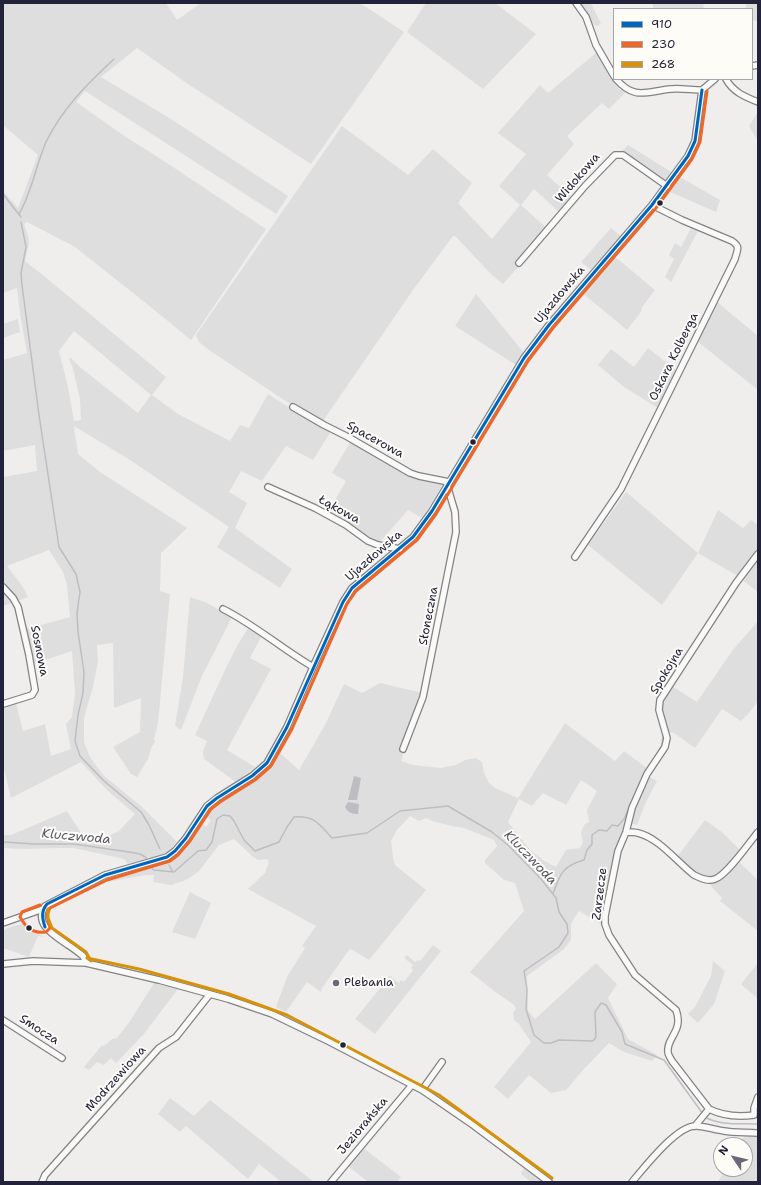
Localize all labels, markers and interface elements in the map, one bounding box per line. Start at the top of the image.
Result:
legend [613,8,753,80]
text: 910 [651,16,672,32]
text: 230 [651,36,675,52]
text: 268 [651,56,675,72]
street label: Widokowa [553,150,603,206]
unlabelled marker [655,198,665,208]
street label: Ujazdowska [532,263,588,327]
street label: Oskara Kolberga [646,311,702,403]
street label: Spacerowa [344,418,406,462]
unlabelled marker [468,437,478,447]
street label: Łąkowa [316,493,362,527]
street label: Ujazdowska [343,528,405,584]
street label: Słoneczna [416,585,442,647]
street label: Sosnowa [27,624,51,678]
street label: Spokojna [647,645,687,697]
water label: Kluczwoda [41,826,111,848]
water label: Kluczwoda [500,828,560,888]
street label: Zarzecze [590,867,610,921]
unlabelled marker [24,923,34,933]
place label: Plebania [344,976,394,990]
marker: Plebania [331,978,341,988]
street label: Smocza [17,1012,61,1048]
unlabelled marker [338,1040,348,1050]
street label: Modrzewiowa [83,1043,149,1115]
street label: Jeziorańska [335,1094,391,1158]
north arrow [713,1137,753,1177]
text: N [715,1143,732,1158]

